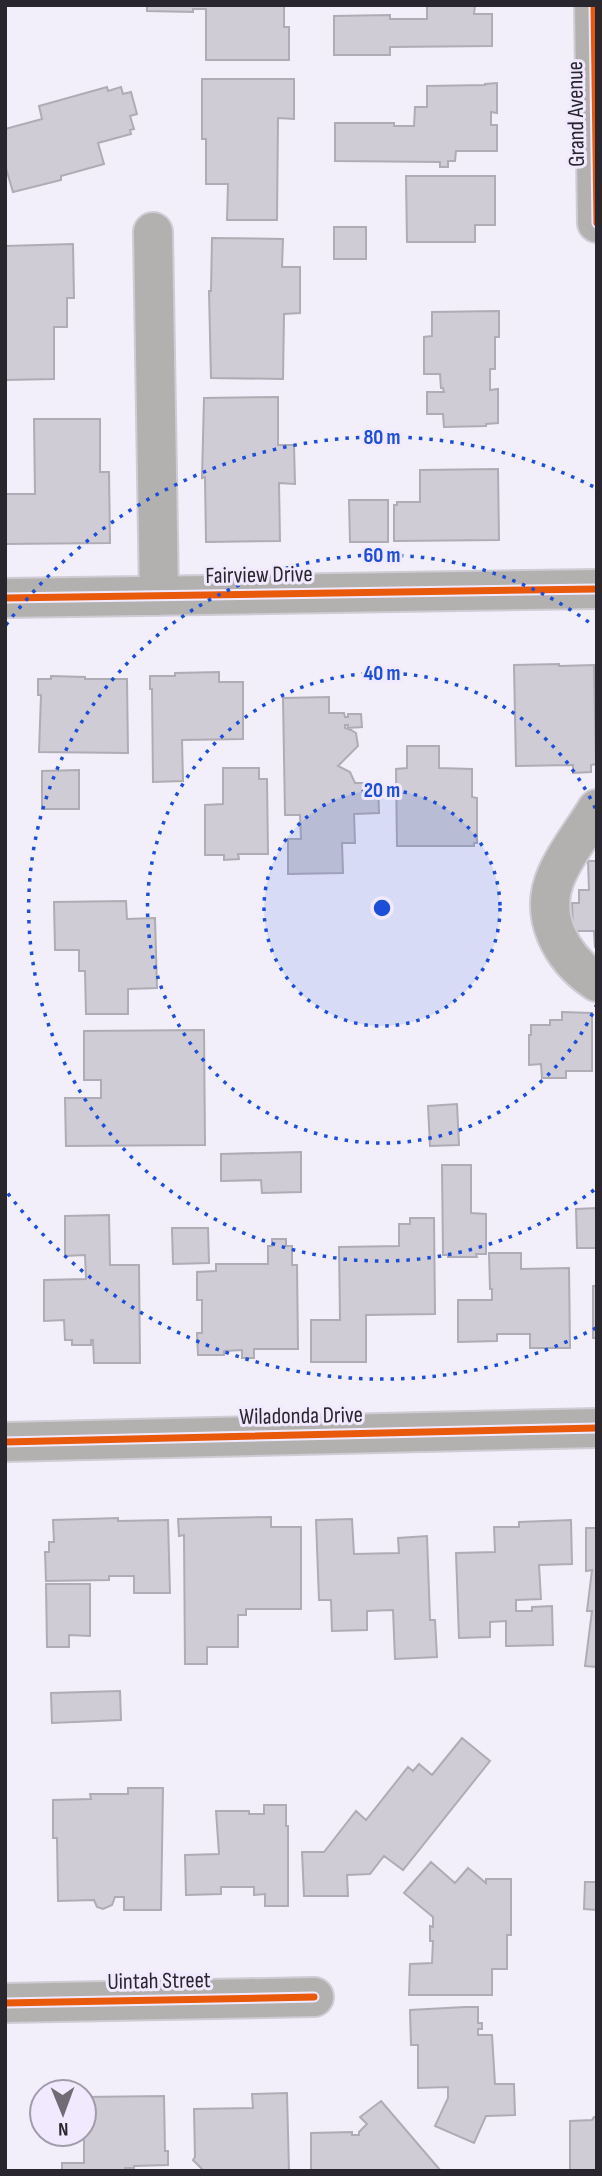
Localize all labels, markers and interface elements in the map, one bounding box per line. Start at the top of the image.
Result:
street label: Grand Avenue [561,61,591,167]
text: 80 m [363,425,401,450]
text: 60 m [363,543,401,568]
street label: Fairview Drive [205,560,313,590]
text: 40 m [364,661,400,686]
text: 20 m [364,778,400,803]
centre of rings [370,896,394,920]
street label: Wiladonda Drive [239,1401,363,1431]
street label: Uintah Street [107,1966,211,1996]
north arrow [28,2078,98,2148]
text: N [58,2117,69,2140]

